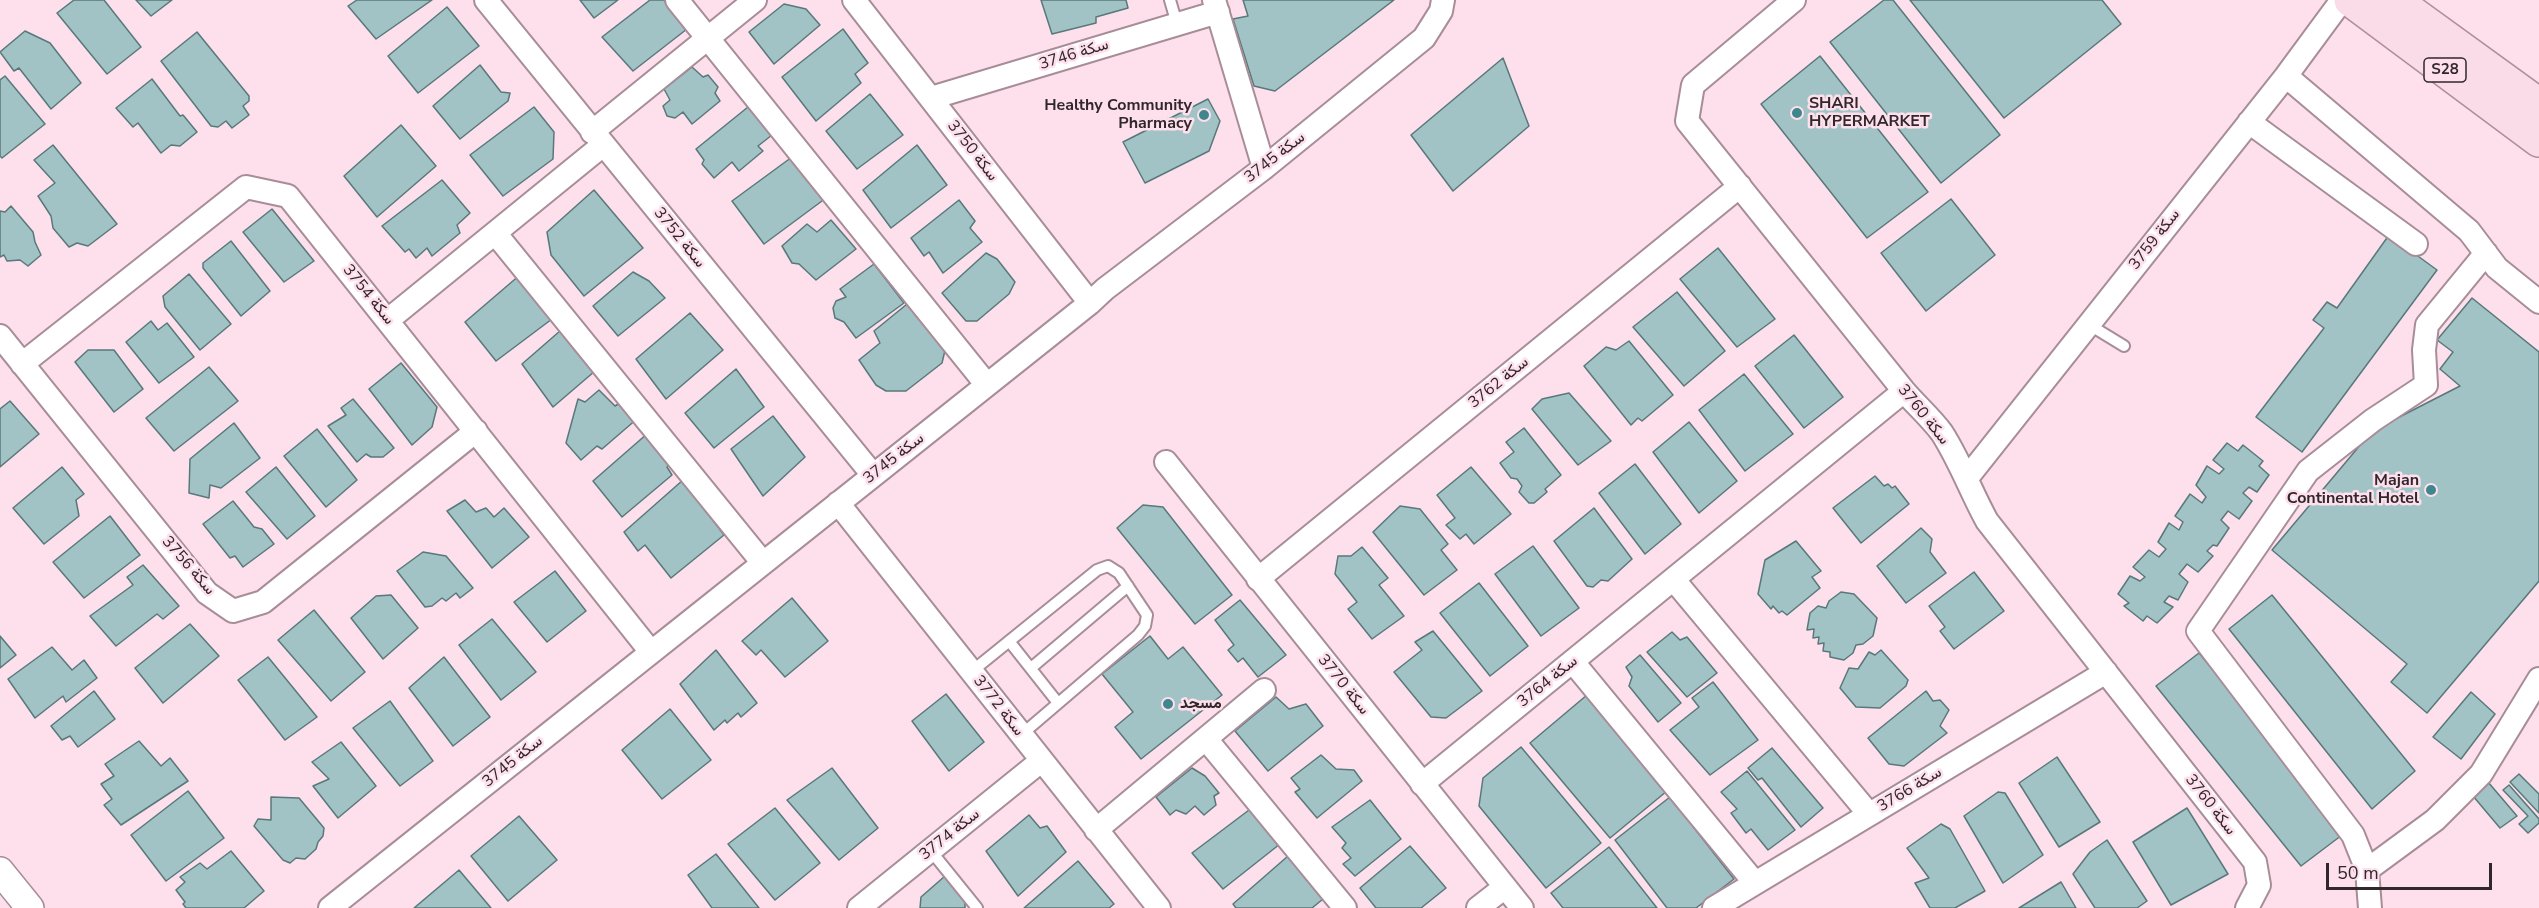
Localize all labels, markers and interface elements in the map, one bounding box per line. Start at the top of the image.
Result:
street label: سكة 3746 [1037,35,1111,75]
road number: S28 [2424,58,2466,82]
place label: SHARI HYPERMARKET [1809,94,1930,132]
place label: Healthy Community Pharmacy [1044,96,1192,134]
marker: SHARI HYPERMARKET [1790,106,1804,120]
marker: Healthy Community Pharmacy [1197,108,1211,122]
street label: سكة 3750 [942,117,1002,185]
street label: سكة 3745 [1241,128,1309,188]
street label: سكة 3752 [649,204,709,272]
street label: سكة 3759 [2125,206,2185,274]
street label: سكة 3754 [338,261,398,329]
street label: سكة 3762 [1465,353,1533,413]
street label: سكة 3760 [1893,381,1953,449]
street label: سكة 3745 [860,429,928,489]
place label: Majan Continental Hotel [2287,471,2419,509]
marker: Majan Continental Hotel [2424,483,2438,497]
street label: سكة 3756 [157,533,219,599]
street label: سكة 3770 [1313,651,1373,719]
street label: سكة 3764 [1514,652,1582,712]
street label: سكة 3772 [968,672,1028,740]
place label: مسجد [1180,694,1222,714]
marker: مسجد [1161,697,1175,711]
street label: سكة 3745 [479,732,547,792]
street label: سكة 3766 [1874,763,1946,817]
street label: سكة 3760 [2180,771,2240,839]
street label: سكة 3774 [916,805,984,865]
scale bar [2329,851,2496,889]
text: 50 m [2337,861,2379,885]

